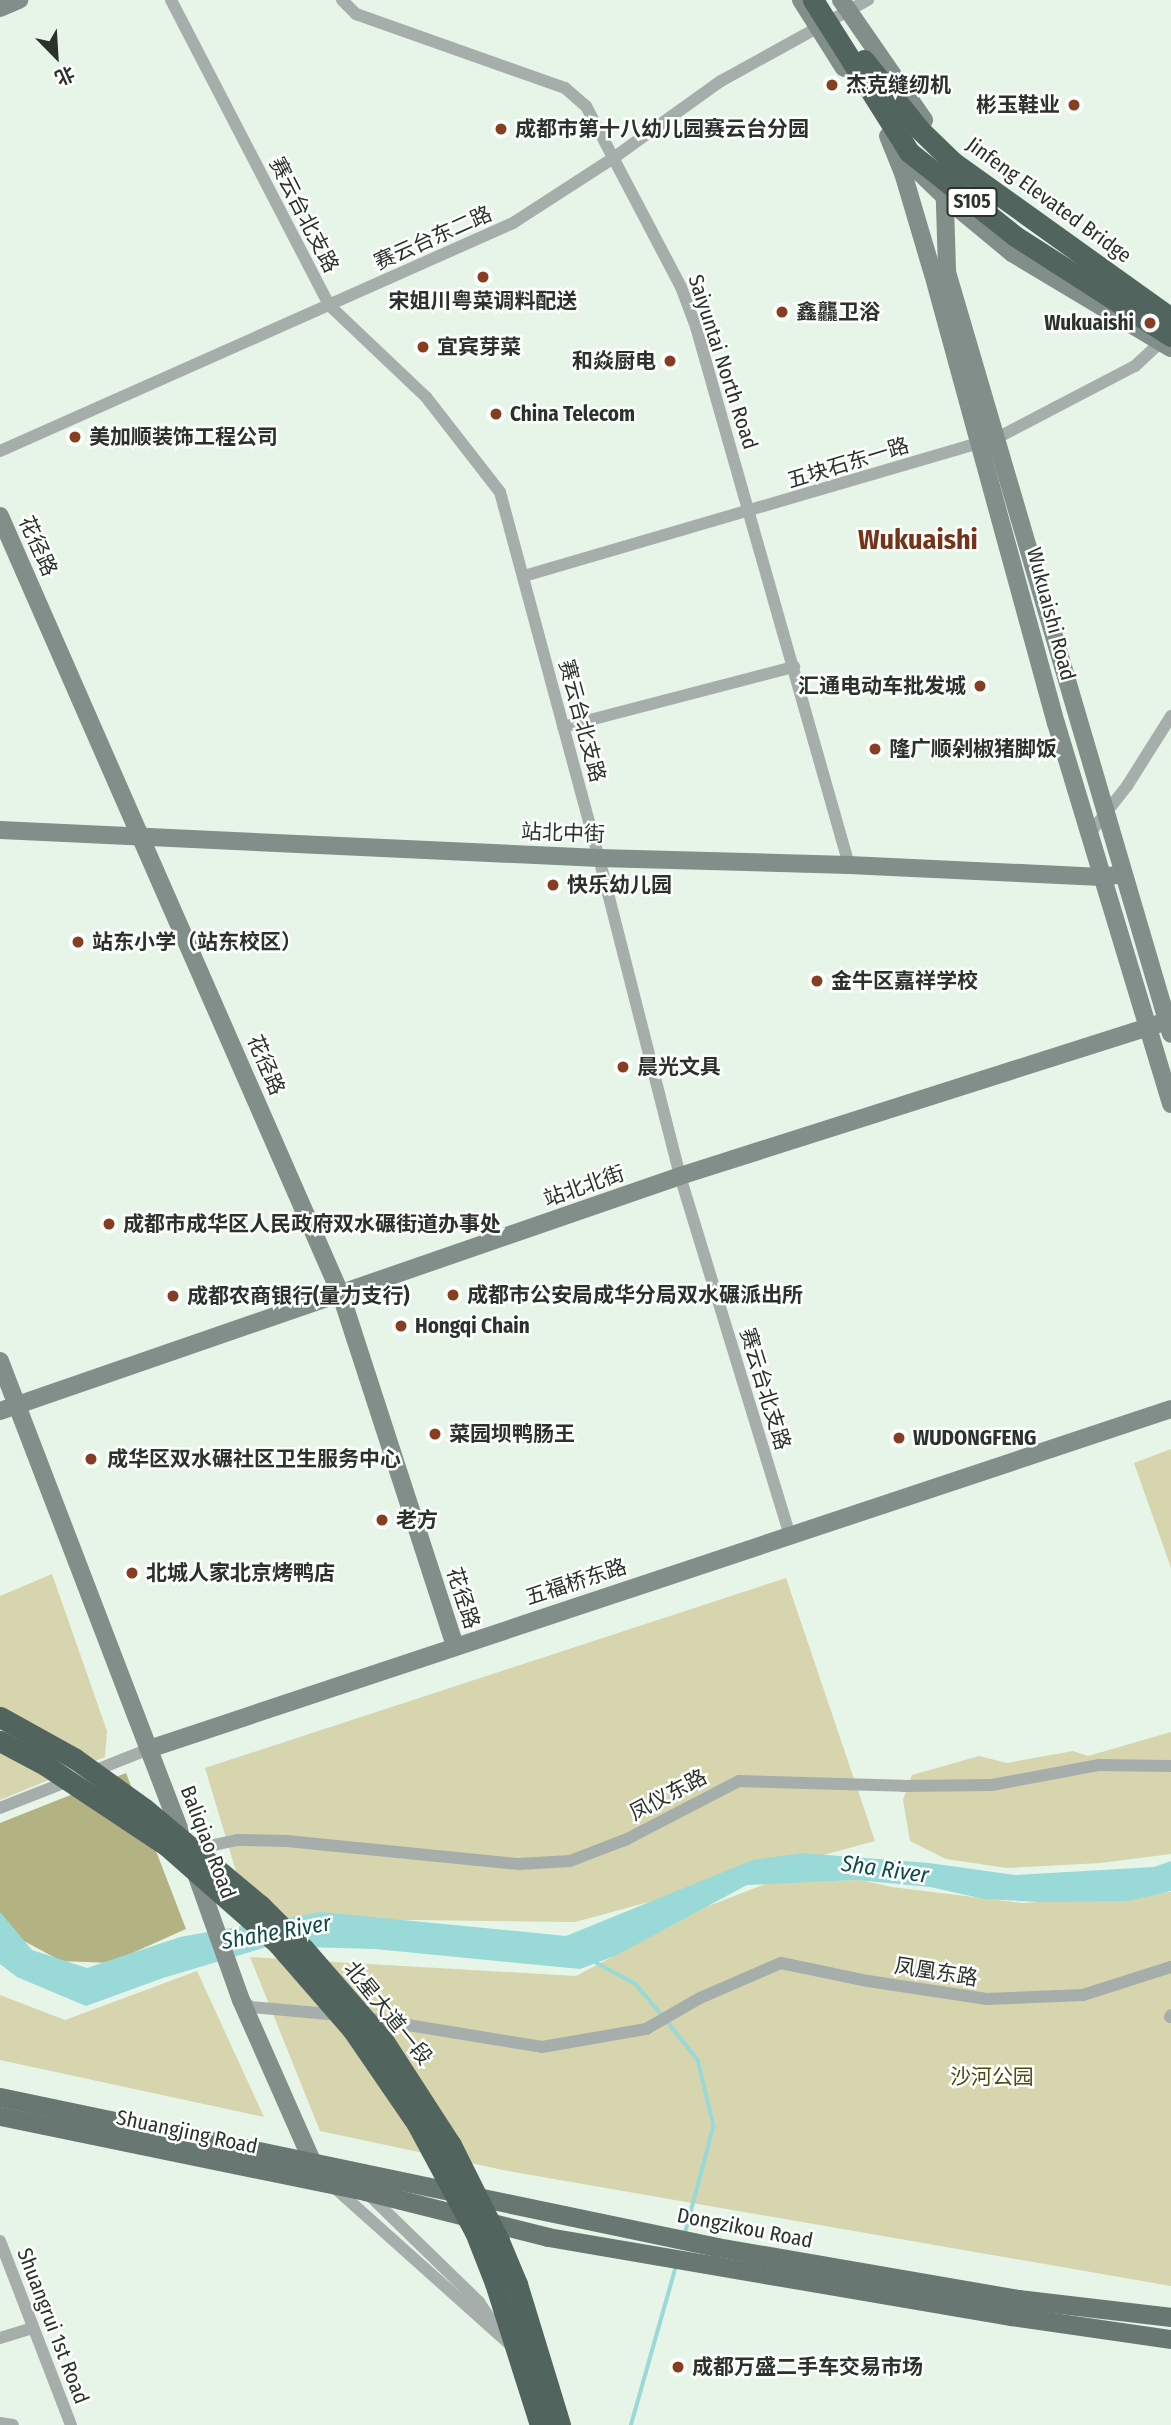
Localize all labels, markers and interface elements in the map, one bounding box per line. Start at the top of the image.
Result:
north arrow [21,21,91,91]
text: 北 [51,61,78,90]
place label: 杰克缝纫机 [846,72,951,98]
marker: 杰克缝纫机 [824,77,840,93]
place label: 彬玉鞋业 [976,92,1060,118]
marker: 彬玉鞋业 [1066,97,1082,113]
place label: 成都市第十八幼儿园赛云台分园 [515,116,809,142]
marker: 成都市第十八幼儿园赛云台分园 [493,121,509,137]
street label: Jinfeng Elevated Bridge [962,132,1136,268]
street label: 赛云台北支路 [264,153,344,277]
road number: S105 [946,186,998,218]
street label: 赛云台东二路 [370,201,496,275]
marker: 宋姐川粤菜调料配送 [475,269,491,285]
street label: Saiyuntai North Road [683,271,763,453]
place label: 宋姐川粤菜调料配送 [389,288,577,314]
place label: 鑫龘卫浴 [796,299,880,325]
marker: 鑫龘卫浴 [774,304,790,320]
place label: Wukuaishi [1044,310,1134,336]
marker: Wukuaishi [1140,313,1160,333]
place label: 宜宾芽菜 [437,334,521,360]
marker: 宜宾芽菜 [415,339,431,355]
place label: 和焱厨电 [572,348,656,374]
marker: 和焱厨电 [662,353,678,369]
place label: China Telecom [510,401,635,427]
marker: China Telecom [488,406,504,422]
place label: 美加顺装饰工程公司 [89,424,278,450]
marker: 美加顺装饰工程公司 [67,429,83,445]
street label: 五块石东一路 [784,433,912,493]
street label: 花径路 [14,512,62,580]
district label: Wukuaishi [858,523,978,557]
street label: Wukuaishi Road [1021,545,1081,683]
street label: 赛云台北支路 [554,657,610,785]
place label: 汇通电动车批发城 [798,673,966,699]
marker: 汇通电动车批发城 [972,678,988,694]
place label: 隆广顺剁椒猪脚饭 [889,736,1057,762]
marker: 隆广顺剁椒猪脚饭 [867,741,883,757]
street label: 站北中街 [521,819,605,847]
place label: 快乐幼儿园 [567,872,672,898]
marker: 快乐幼儿园 [545,877,561,893]
place label: 站东小学（站东校区） [92,929,302,955]
marker: 站东小学（站东校区） [70,934,86,950]
place label: 金牛区嘉祥学校 [831,968,978,994]
marker: 金牛区嘉祥学校 [809,973,825,989]
street label: 花径路 [242,1031,290,1099]
place label: 晨光文具 [637,1054,721,1080]
marker: 晨光文具 [615,1059,631,1075]
street label: 站北北街 [540,1160,628,1212]
place label: 成都市成华区人民政府双水碾街道办事处 [123,1211,501,1237]
marker: 成都市成华区人民政府双水碾街道办事处 [101,1216,117,1232]
place label: 成都市公安局成华分局双水碾派出所 [467,1282,803,1308]
place label: 成都农商银行(量力支行) [187,1283,410,1309]
marker: 成都市公安局成华分局双水碾派出所 [445,1287,461,1303]
marker: 成都农商银行(量力支行) [165,1288,181,1304]
place label: Hongqi Chain [415,1313,530,1339]
marker: Hongqi Chain [393,1318,409,1334]
street label: 赛云台北支路 [735,1325,795,1453]
place label: 菜园坝鸭肠王 [449,1421,575,1447]
place label: WUDONGFENG [913,1425,1036,1451]
marker: 菜园坝鸭肠王 [427,1426,443,1442]
marker: WUDONGFENG [891,1430,907,1446]
place label: 成华区双水碾社区卫生服务中心 [107,1446,401,1472]
marker: 成华区双水碾社区卫生服务中心 [81,1449,101,1469]
place label: 老方 [396,1507,438,1533]
marker: 老方 [374,1512,390,1528]
street label: 五福桥东路 [522,1554,630,1610]
place label: 北城人家北京烤鸭店 [146,1560,335,1586]
street label: 花径路 [441,1564,485,1632]
marker: 北城人家北京烤鸭店 [124,1565,140,1581]
street label: 凤仪东路 [625,1764,711,1826]
street label: Baliqiao Road [175,1782,241,1902]
water label: Sha River [840,1849,930,1889]
water label: Shahe River [219,1909,333,1955]
street label: 凤凰东路 [893,1953,979,1991]
street label: 北星大道一段 [339,1956,437,2070]
park label: 沙河公园 [950,2064,1034,2090]
street label: Shuangjing Road [114,2105,260,2159]
street label: Dongzikou Road [675,2202,815,2254]
street label: Shuangrui 1st Road [12,2245,94,2407]
place label: 成都万盛二手车交易市场 [692,2354,923,2380]
marker: 成都万盛二手车交易市场 [670,2359,686,2375]

